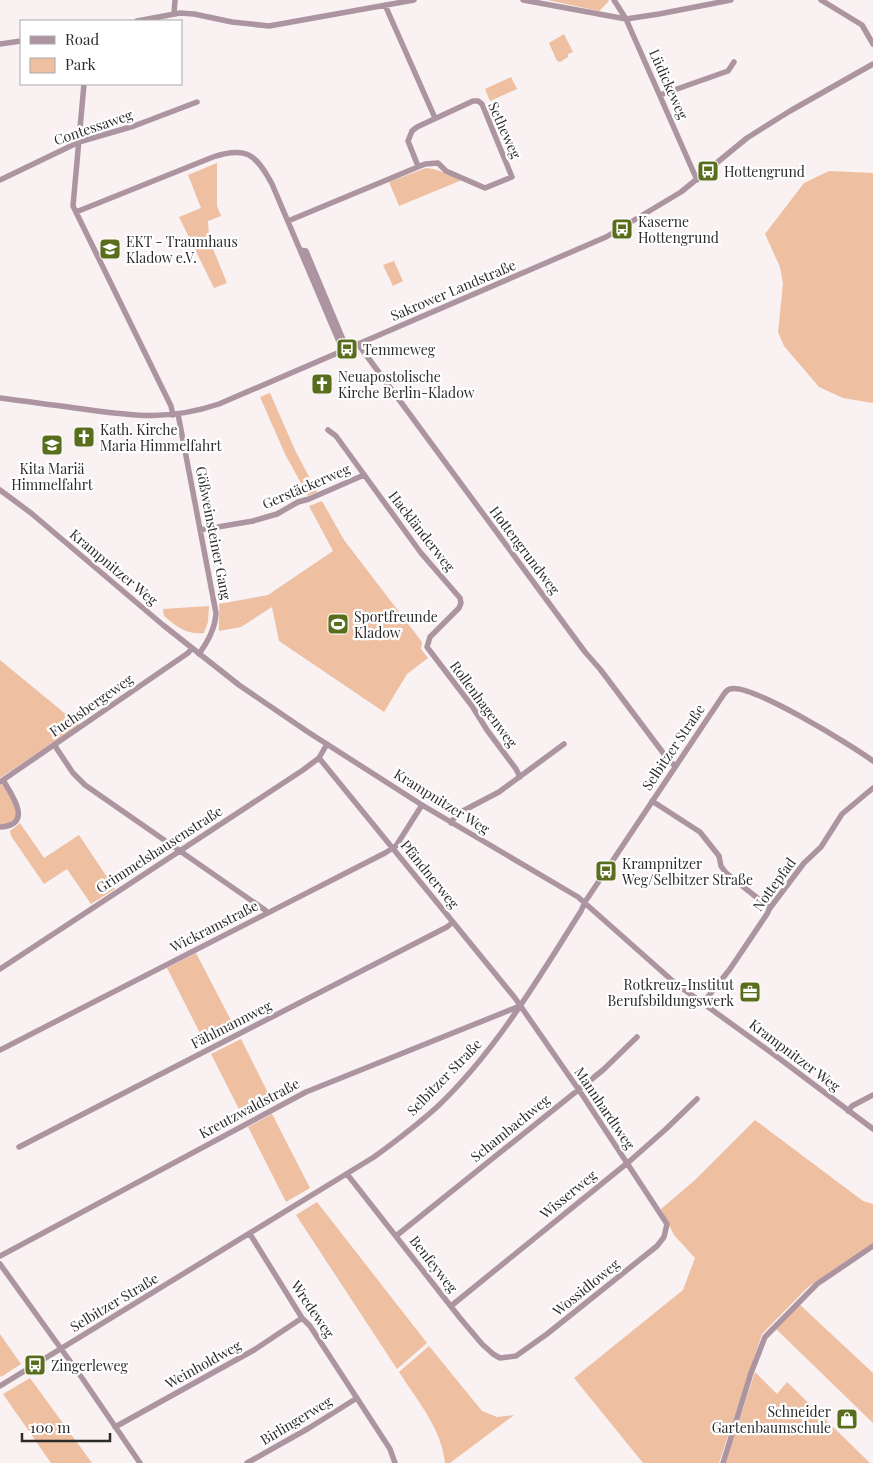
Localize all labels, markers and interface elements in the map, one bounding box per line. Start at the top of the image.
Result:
legend [20,20,182,85]
text: Road [65,29,99,49]
street label: Lüdickeweg [645,46,693,123]
text: Park [65,54,97,74]
street label: Setheweg [484,99,526,162]
street label: Contessaweg [51,104,136,149]
bus stop icon: Hottengrund [696,159,720,183]
place label: Hottengrund [724,162,805,181]
place label: Kaserne Hottengrund [638,212,719,247]
bus stop icon: Kaserne Hottengrund [610,217,634,241]
place label: EKT - Traumhaus Kladow e.V. [126,232,238,267]
school or university icon: EKT - Traumhaus Kladow e.V. [98,237,122,261]
street label: Sakrower Landstraße [387,255,519,325]
bus stop icon: Temmeweg [335,337,359,361]
place label: Temmeweg [363,340,436,359]
place label: Neuapostolische Kirche Berlin-Kladow [338,367,475,402]
church icon: Neuapostolische Kirche Berlin-Kladow [310,372,334,396]
place label: Kath. Kirche Maria Himmelfahrt [100,420,222,455]
church icon: Kath. Kirche Maria Himmelfahrt [72,425,96,449]
school or university icon: Kita Mariä Himmelfahrt [40,433,64,457]
place label: Kita Mariä Himmelfahrt [11,459,94,494]
street label: Gerstäckerweg [259,459,353,513]
street label: Gößweinsteiner Gang [192,465,236,602]
street label: Hackländerweg [385,487,460,576]
street label: Hottengrundweg [485,502,565,599]
street label: Krampnitzer Weg [66,525,162,610]
place label: Sportfreunde Kladow [354,607,438,642]
sports icon: Sportfreunde Kladow [326,612,350,636]
street label: Rollenhagenweg [446,657,522,752]
street label: Fuchsbergeweg [45,669,137,741]
street label: Selbitzer Straße [637,700,709,794]
street label: Krampnitzer Weg [391,764,494,838]
street label: Grimmelshausenstraße [92,801,226,897]
street label: Pfändnerweg [397,836,464,913]
street label: Nottepfad [748,853,800,915]
place label: Krampnitzer Weg/Selbitzer Straße [621,854,753,889]
bus stop icon: Krampnitzer Weg/Selbitzer Straße [594,859,618,883]
street label: Wickramstraße [166,896,261,957]
place label: Rotkreuz-Institut Berufsbildungswerk [608,975,735,1010]
office icon: Rotkreuz-Institut Berufsbildungswerk [738,980,762,1004]
street label: Fählmannweg [187,995,275,1052]
street label: Krampnitzer Weg [746,1015,845,1096]
street label: Selbitzer Straße [403,1035,485,1119]
street label: Mannhardtweg [571,1063,640,1153]
street label: Kreutzwaldstraße [195,1073,303,1143]
street label: Schambachweg [466,1090,554,1166]
street label: Wisserweg [535,1165,601,1223]
street label: Benfeyweg [406,1231,463,1297]
street label: Wossidloweg [548,1254,624,1320]
street label: Selbitzer Straße [66,1268,162,1336]
street label: Wredeweg [286,1276,339,1342]
street label: Weinholdweg [161,1335,245,1393]
bus stop icon: Zingerleweg [23,1353,47,1377]
place label: Zingerleweg [51,1356,129,1375]
street label: Birlingerweg [257,1391,336,1449]
place label: Schneider Gartenbaumschule [712,1402,832,1437]
shop icon: Schneider Gartenbaumschule [835,1407,859,1431]
scale bar [22,1410,110,1442]
text: 100 m [30,1417,71,1437]

